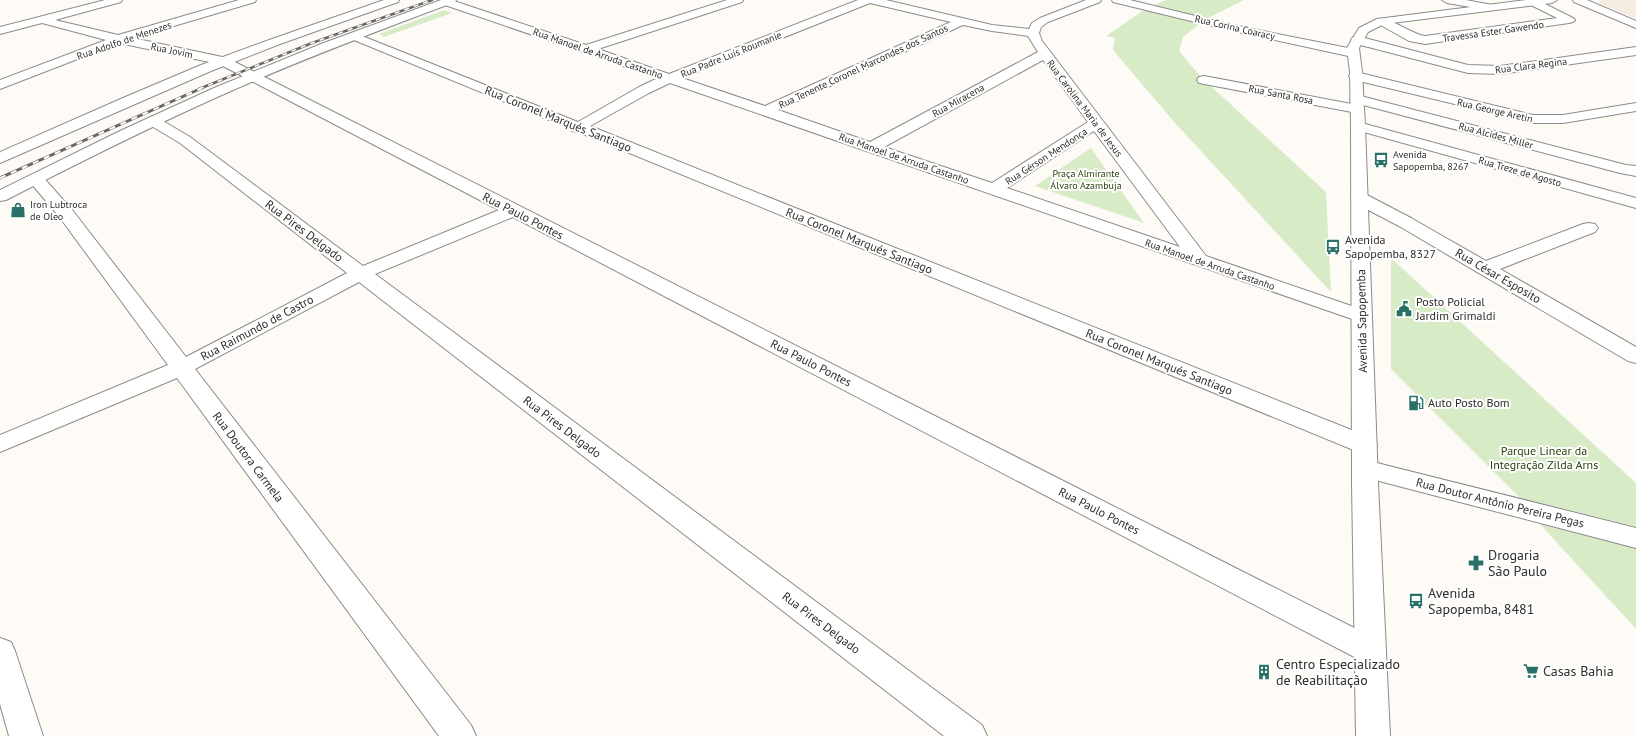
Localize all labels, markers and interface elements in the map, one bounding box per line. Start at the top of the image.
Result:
street label: Rua Corina Coaracy [1194,12,1277,43]
street label: Rua Adolfo de Menezes [75,18,173,63]
street label: Travessa Ester Gawendo [1442,18,1545,45]
street label: Rua Tenente Coronel Marcondes dos Santos [776,21,950,112]
street label: Rua Manoel de Arruda Castanho [531,25,664,82]
street label: Rua Padre Luís Roumanie [679,28,784,81]
street label: Rua Jovim [150,40,194,61]
street label: Rua Clara Regina [1494,55,1568,76]
street label: Rua Carolina Maria de Jesus [1044,57,1125,159]
street label: Rua Miracena [930,81,987,120]
street label: Rua Coronel Marqués Santiago [483,82,634,155]
street label: Rua Santa Rosa [1247,82,1314,107]
street label: Rua George Aretin [1456,95,1534,126]
street label: Rua Alcides Miller [1457,119,1535,152]
street label: Rua Gérson Mendonça [1003,125,1090,188]
street label: Rua Manoel de Arruda Castanho [837,130,970,187]
place label: Avenida Sapopemba, 8267 [1393,148,1469,173]
bus stop icon: Avenida Sapopemba, 8267 [1372,151,1390,169]
street label: Rua Treze de Agosto [1477,153,1563,190]
park label: Praça Almirante Álvaro Azambuja [1050,167,1122,192]
street label: Rua Paulo Pontes [480,189,566,242]
street label: Rua Pires Delgado [262,196,346,265]
place label: Iron Lubtroca de Oleo [30,198,87,223]
shop icon: Iron Lubtroca de Oleo [9,201,27,219]
street label: Rua Coronel Marqués Santiago [784,204,935,277]
place label: Avenida Sapopemba, 8327 [1345,232,1436,261]
street label: Rua Manoel de Arruda Castanho [1143,236,1276,293]
bus stop icon: Avenida Sapopemba, 8327 [1324,238,1342,256]
street label: Rua César Esposito [1453,245,1544,306]
street label: Avenida Sapopemba [1353,269,1370,373]
street label: Rua Raimundo de Castro [198,291,316,364]
place label: Posto Policial Jardim Grimaldi [1415,294,1496,323]
public building icon: Posto Policial Jardim Grimaldi [1395,300,1413,318]
street label: Rua Coronel Marqués Santiago [1084,325,1235,398]
street label: Rua Paulo Pontes [768,336,854,389]
street label: Rua Pires Delgado [520,392,604,461]
fuel station icon: Auto Posto Bom [1407,394,1425,412]
place label: Auto Posto Bom [1428,395,1510,410]
street label: Rua Doutora Carmela [210,409,287,505]
park label: Parque Linear da Integração Zilda Arns [1490,443,1598,472]
street label: Rua Doutor Antônio Pereira Pegas [1415,474,1586,531]
street label: Rua Paulo Pontes [1056,484,1142,537]
place label: Drogaria São Paulo [1488,546,1547,580]
pharmacy icon: Drogaria São Paulo [1467,554,1485,572]
place label: Avenida Sapopemba, 8481 [1428,584,1534,618]
street label: Rua Pires Delgado [779,588,863,657]
bus stop icon: Avenida Sapopemba, 8481 [1407,592,1425,610]
place label: Centro Especializado de Reabilitação [1276,655,1400,689]
supermarket icon: Casas Bahia [1522,662,1540,680]
place label: Casas Bahia [1543,662,1614,680]
building icon: Centro Especializado de Reabilitação [1255,663,1273,681]

